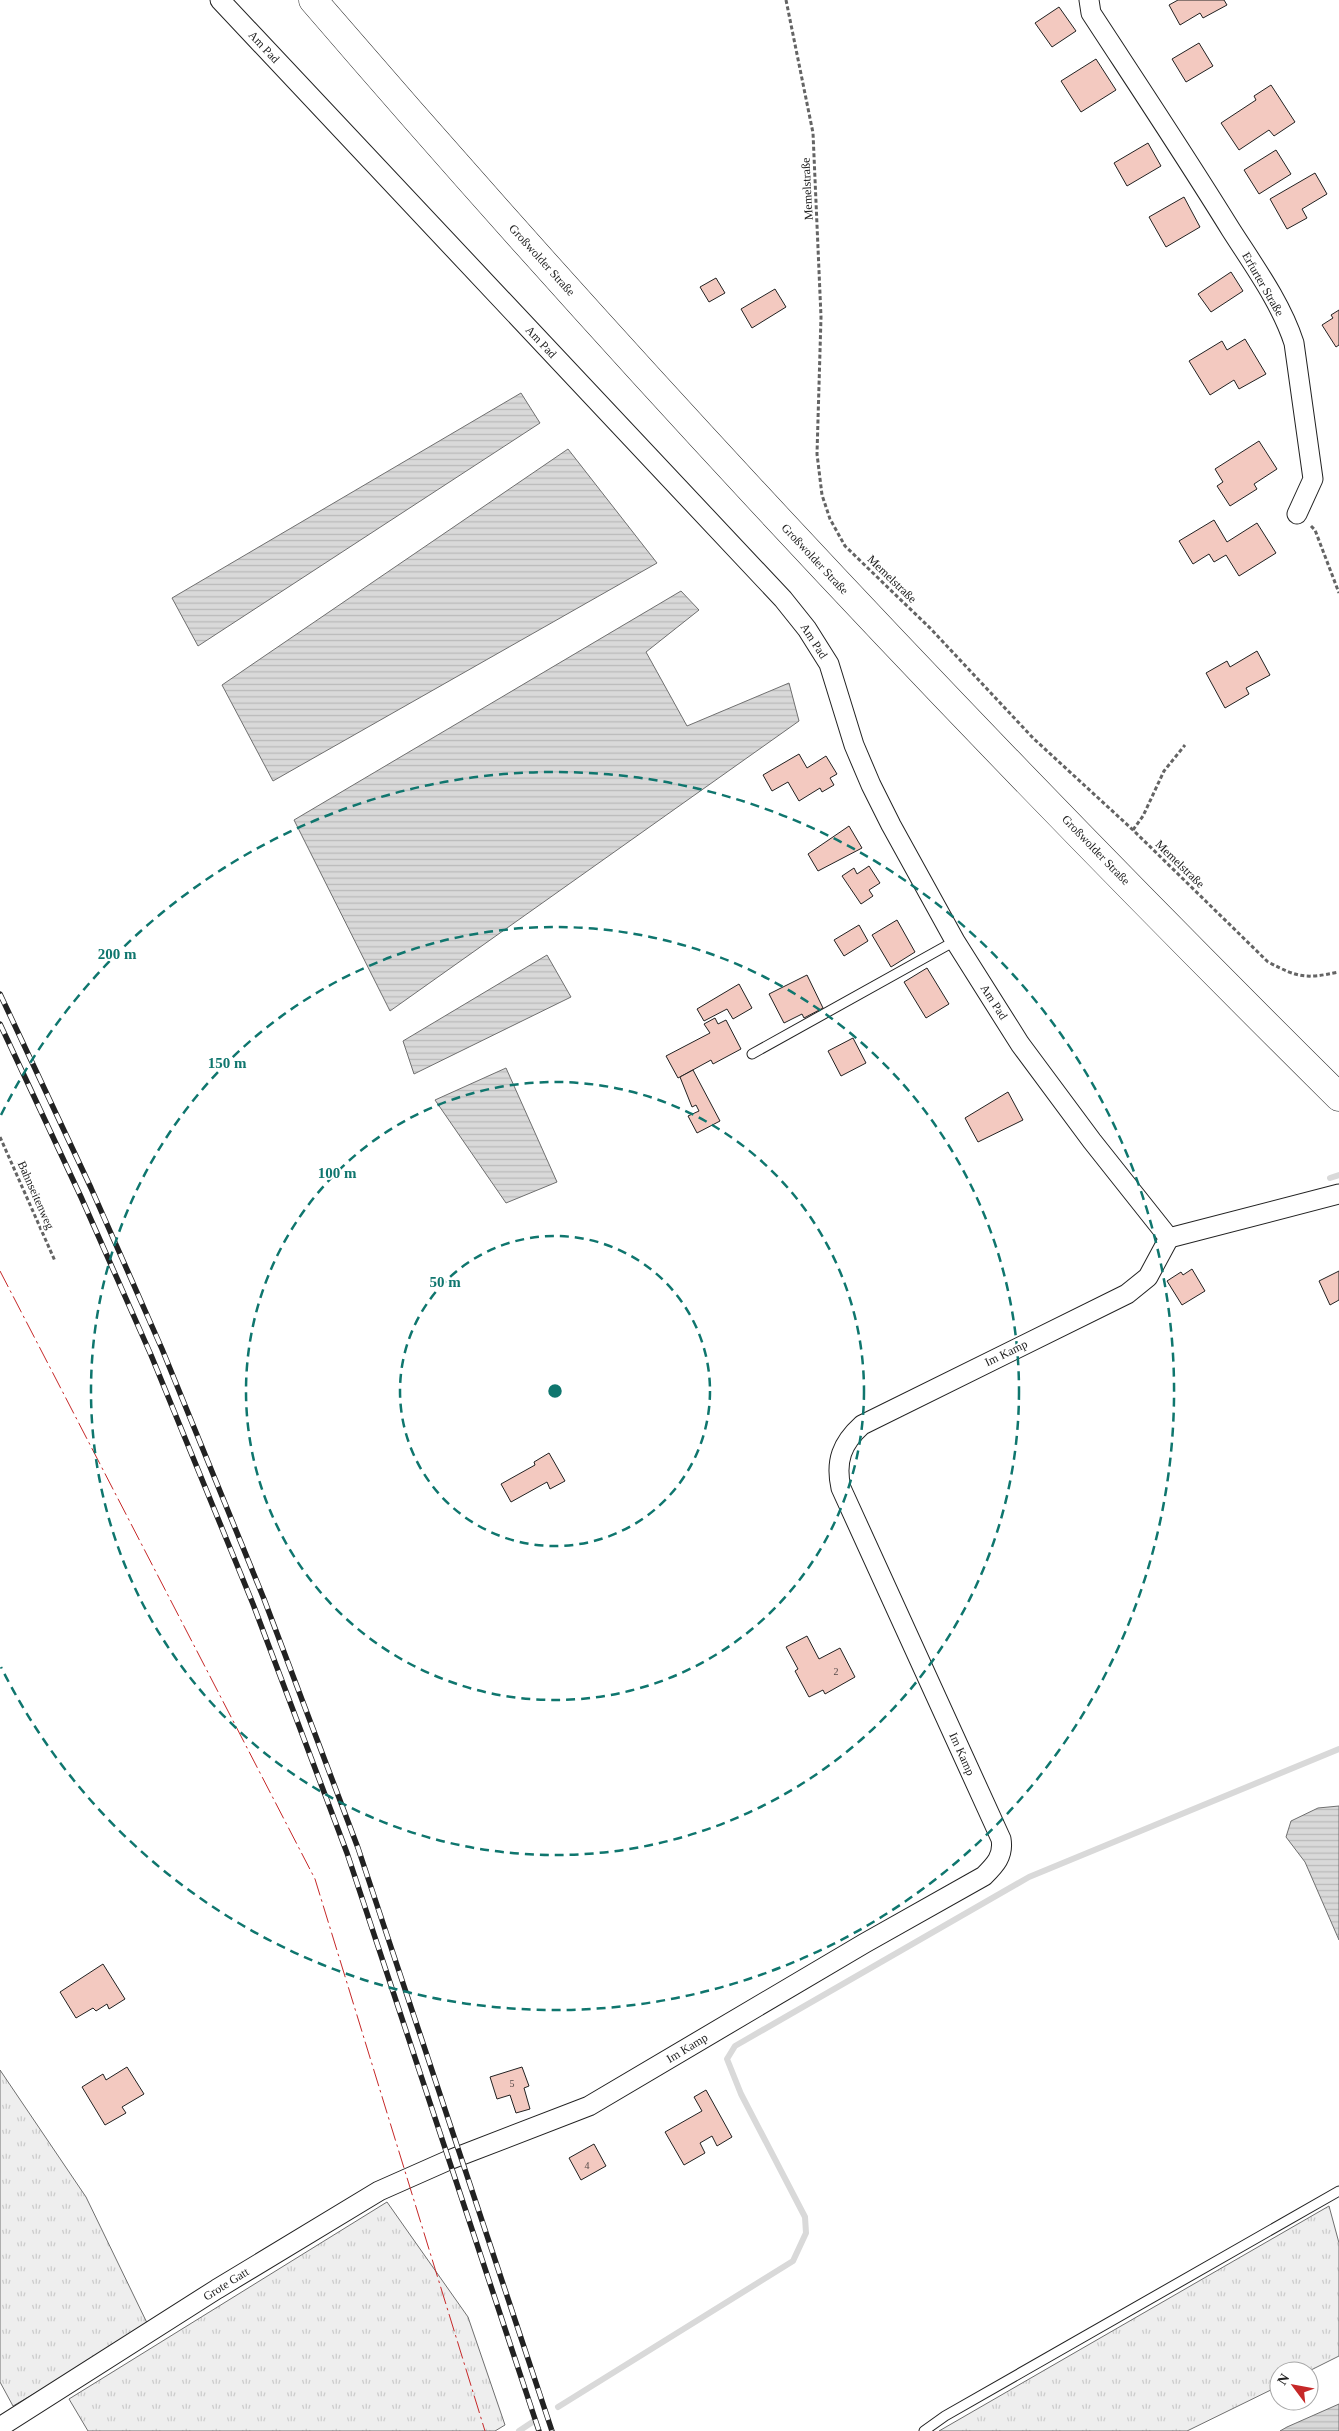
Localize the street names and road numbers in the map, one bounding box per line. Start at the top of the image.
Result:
street label: Am Pad [246,28,282,66]
street label: Memelstraße [798,157,816,221]
street label: Großwolder Straße [506,221,578,299]
street label: Erfurter Straße [1239,249,1287,319]
street label: Am Pad [523,323,559,361]
street label: Großwolder Straße [779,521,851,597]
street label: Memelstraße [865,552,919,606]
street label: Am Pad [798,621,830,661]
street label: Großwolder Straße [1059,812,1133,888]
street label: Memelstraße [1153,837,1207,891]
street label: Am Pad [978,982,1010,1022]
street label: Bahnseitenweg [15,1159,57,1231]
street label: Im Kamp [982,1337,1030,1369]
street label: Im Kamp [946,1730,978,1778]
street label: Im Kamp [664,2030,710,2066]
street label: Grote Gatt [201,2264,252,2303]

